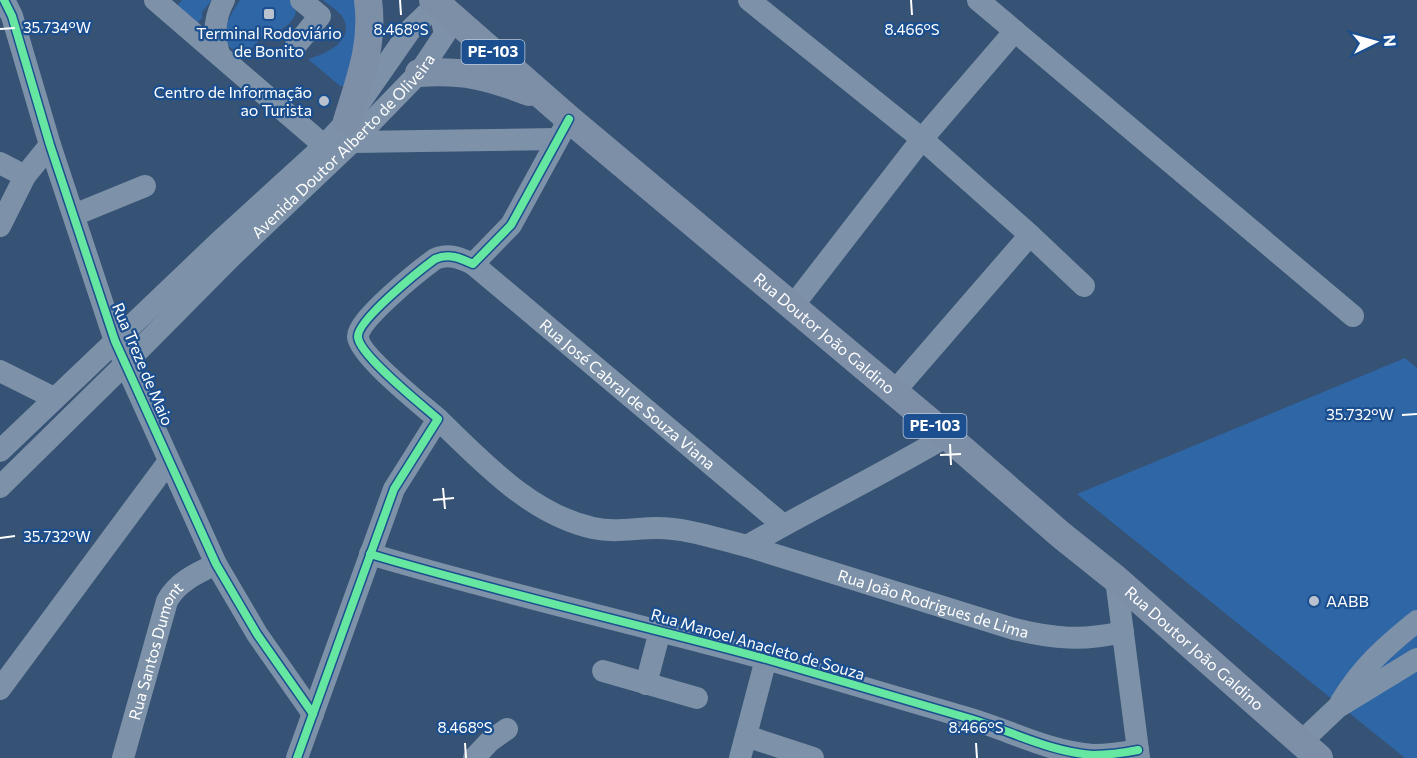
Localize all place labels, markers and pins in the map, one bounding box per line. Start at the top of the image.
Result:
marker: Terminal Rodoviário de Bonito [262,7,276,21]
place label: Terminal Rodoviário de Bonito [196,23,342,60]
place label: Centro de Informação ao Turista [154,82,312,119]
marker: Centro de Informação ao Turista [317,94,331,108]
place label: AABB [1326,591,1369,610]
marker: AABB [1307,594,1321,608]

